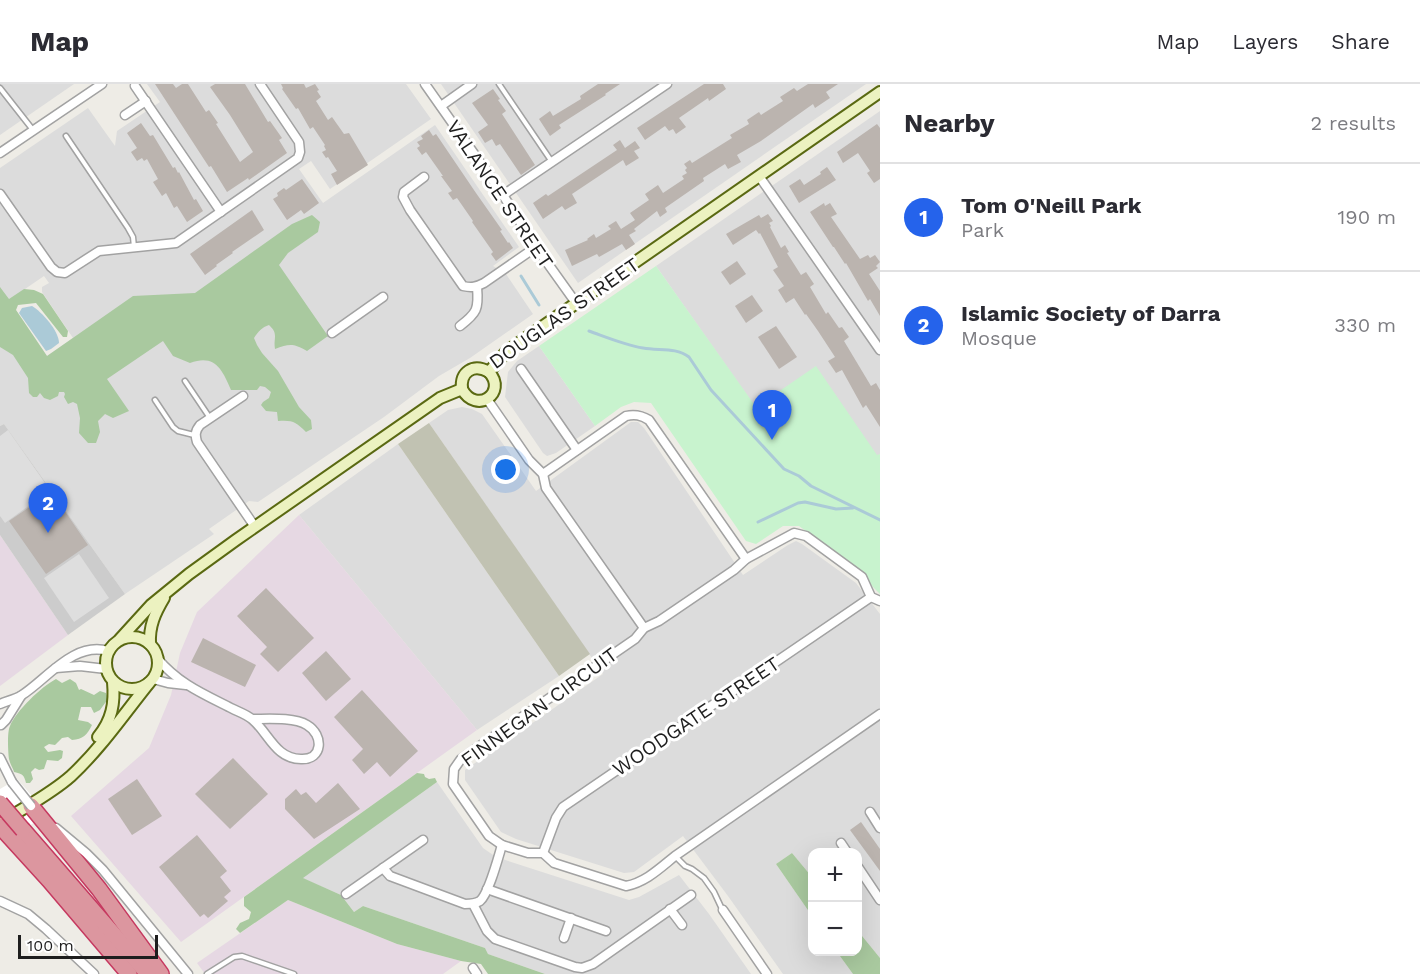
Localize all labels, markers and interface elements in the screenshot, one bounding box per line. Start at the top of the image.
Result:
text: Map [30,25,89,58]
text: Map [1156,29,1199,54]
text: Layers [1232,29,1298,54]
text: Share [1331,29,1390,54]
text: Nearby [904,108,995,138]
text: 2 results [1311,111,1396,135]
street label: VALANCE STREET [442,115,558,273]
text: Tom O'Neill Park [961,193,1142,218]
text: 1 [919,205,928,229]
text: 190 m [1338,205,1396,229]
text: Park [961,218,1004,242]
street label: DOUGLAS STREET [484,252,644,374]
text: Islamic Society of Darra [961,301,1220,326]
text: 2 [918,313,929,337]
text: 330 m [1334,313,1396,337]
text: Mosque [961,326,1037,350]
pin: 1 [752,390,792,440]
your location [491,455,520,484]
pin: 2 [28,484,68,533]
street label: FINNEGAN CIRCUIT [456,642,622,772]
street label: WOODGATE STREET [608,651,784,781]
map controls [808,848,862,956]
button: + [808,848,862,902]
button: − [808,902,862,956]
scale bar [18,932,158,960]
text: 100 m [27,936,74,955]

